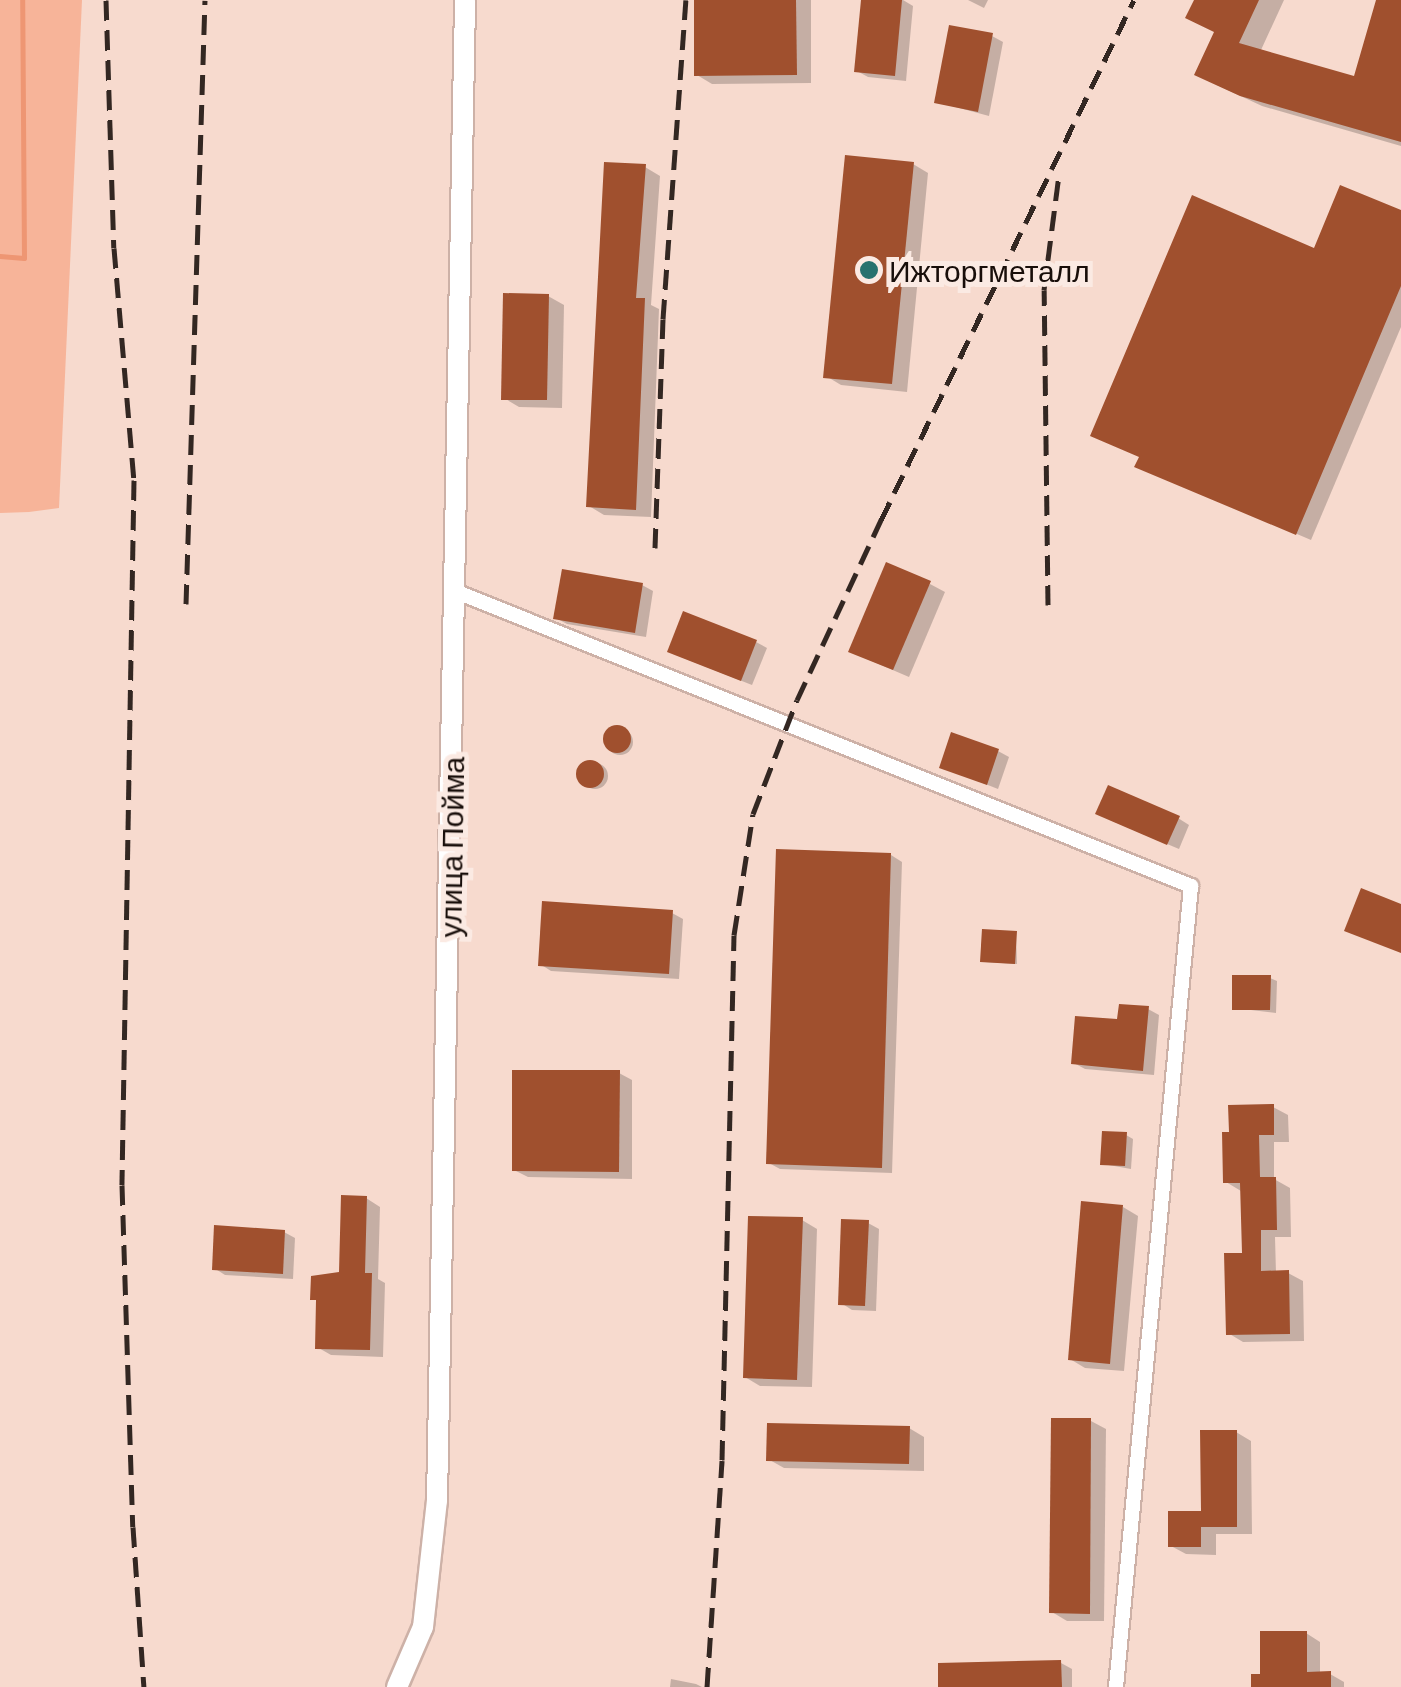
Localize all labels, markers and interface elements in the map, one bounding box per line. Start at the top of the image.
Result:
place label: Ижторгметалл [889,252,1090,288]
marker: Ижторгметалл [858,259,880,281]
street label: улица Пойма [431,756,471,938]

